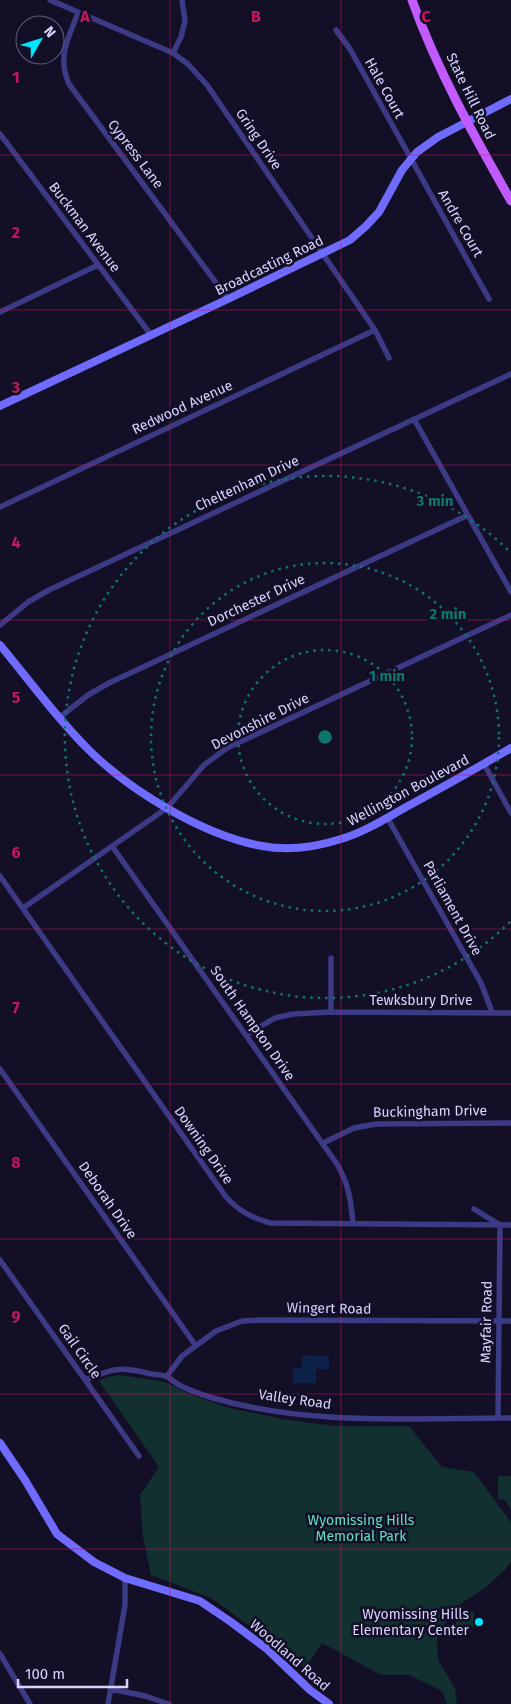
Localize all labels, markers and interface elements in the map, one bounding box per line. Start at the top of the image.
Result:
text: A [79,7,90,26]
text: B [251,7,261,26]
text: C [421,7,431,26]
north arrow [15,15,65,65]
text: N [40,23,59,41]
street label: State Hill Road [442,50,499,142]
street label: Hale Court [361,55,409,122]
text: 1 [12,68,20,87]
street label: Gring Drive [232,105,285,173]
street label: Cypress Lane [104,116,167,192]
street label: Buckman Avenue [45,179,124,276]
street label: Andre Court [434,186,487,261]
text: 2 [12,223,20,242]
street label: Broadcasting Road [212,232,326,299]
street label: Redwood Avenue [129,377,235,438]
text: 3 [11,378,20,397]
street label: Cheltenham Drive [193,452,302,515]
text: 3 min [416,492,453,510]
text: 4 [11,533,21,552]
street label: Dorchester Drive [205,570,308,630]
text: 2 min [430,605,466,623]
text: 1 min [369,667,405,685]
text: 5 [12,688,21,707]
street label: Devonshire Drive [208,689,312,753]
centre of rings [316,728,334,746]
street label: Wellington Boulevard [344,751,472,830]
text: 6 [11,843,21,862]
street label: Parliament Drive [420,858,486,958]
street label: South Hampton Drive [207,963,299,1084]
street label: Tewksbury Drive [369,992,473,1009]
text: 7 [12,998,20,1017]
street label: Buckingham Drive [373,1102,487,1121]
street label: Downing Drive [170,1103,237,1188]
text: 8 [11,1153,21,1172]
street label: Deborah Drive [75,1158,140,1242]
street label: Mayfair Road [477,1281,496,1363]
street label: Wingert Road [286,1299,372,1318]
text: 9 [12,1307,21,1326]
street label: Gail Circle [54,1320,105,1382]
street label: Valley Road [257,1386,332,1413]
park label: Wyomissing Hills Memorial Park [308,1512,415,1545]
place label: Wyomissing Hills Elementary Center [352,1606,470,1639]
street label: Woodland Road [246,1616,333,1695]
marker: Wyomissing Hills Elementary Center [473,1616,485,1628]
scale bar [18,1656,126,1688]
text: 100 m [25,1665,65,1683]

